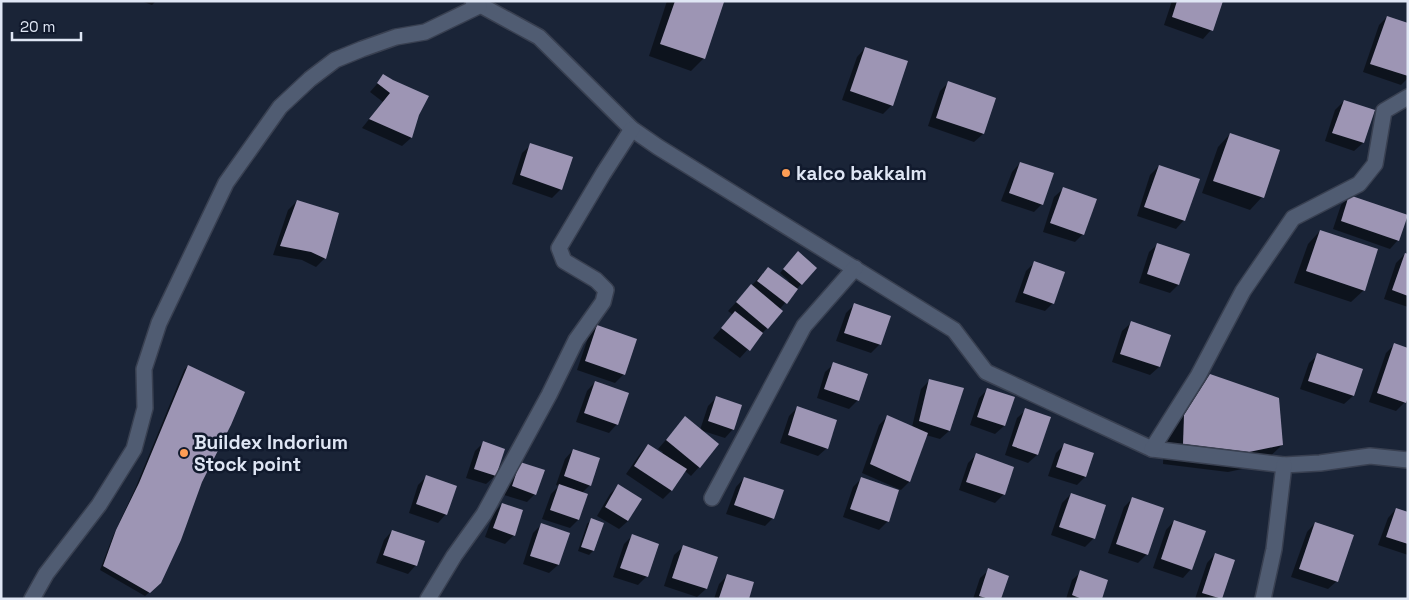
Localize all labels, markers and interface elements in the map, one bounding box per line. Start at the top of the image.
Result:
scale bar [12,10,81,42]
text: 20 m [20,17,55,36]
place label: kalco bakkalm [796,161,927,186]
marker: kalco bakkalm [780,167,792,179]
place label: Buildex Indorium Stock point [194,430,348,477]
marker: Buildex Indorium Stock point [178,447,190,459]

